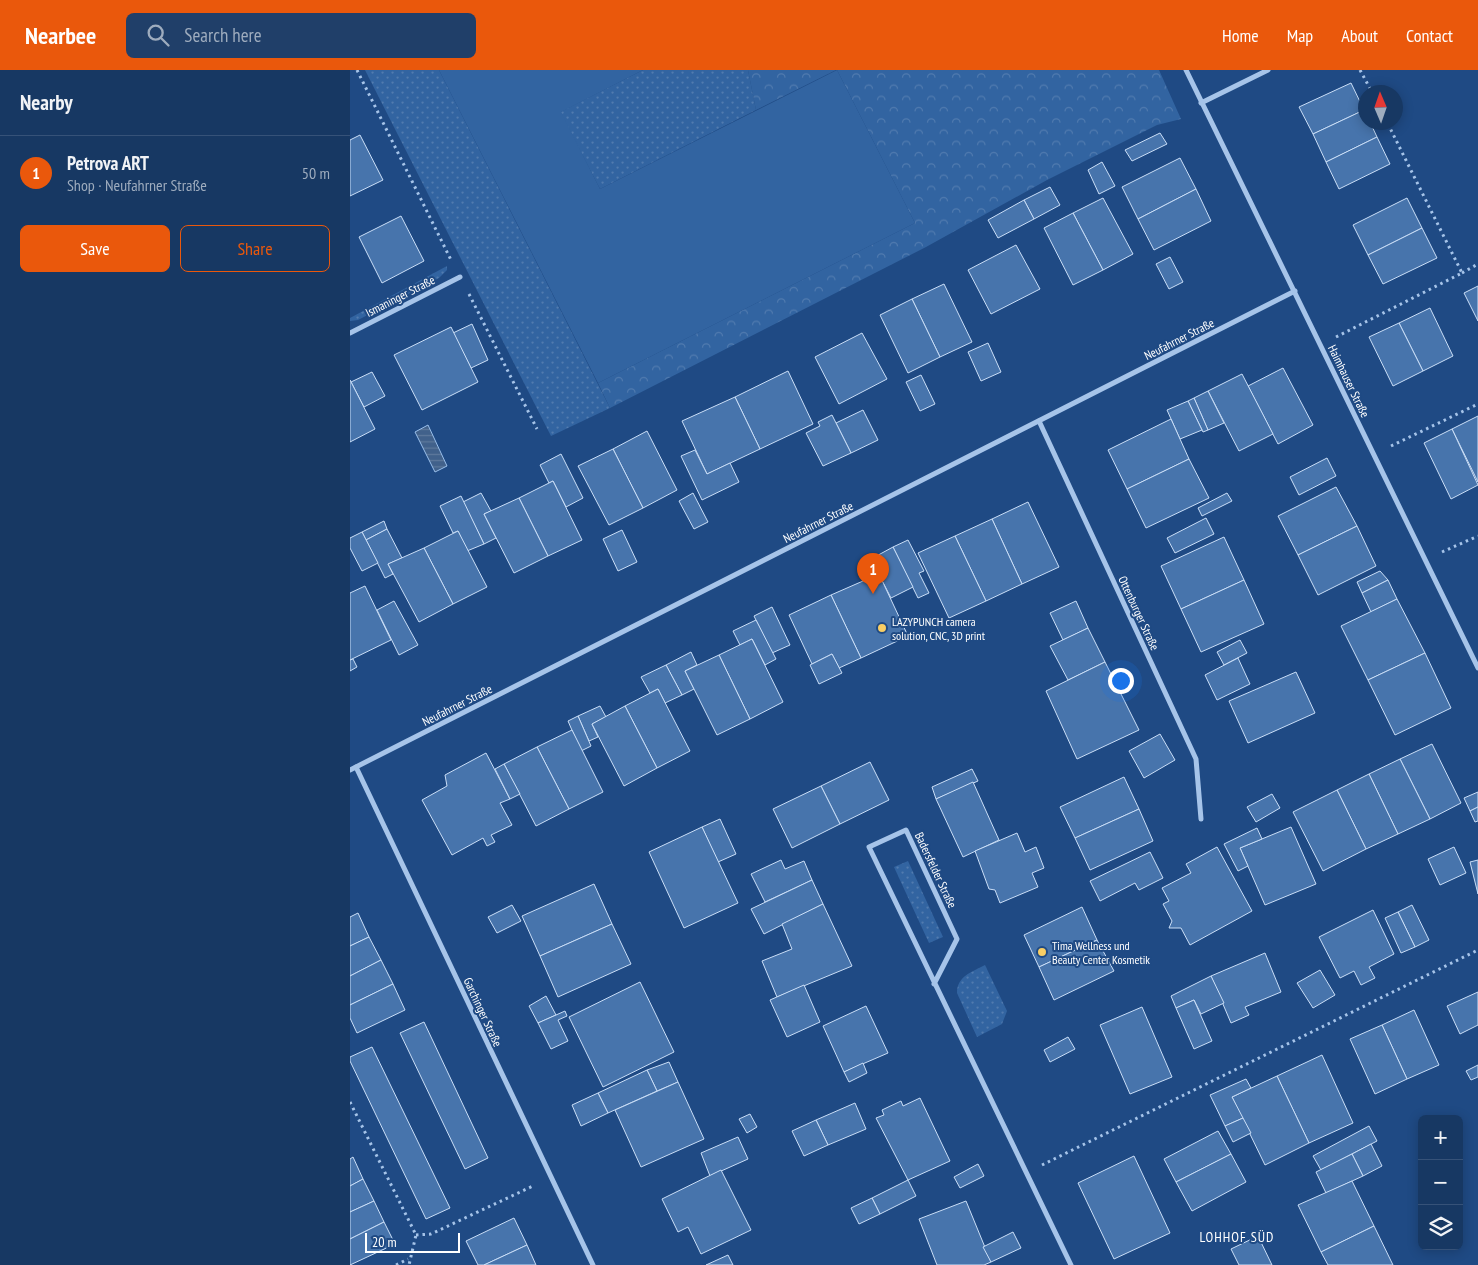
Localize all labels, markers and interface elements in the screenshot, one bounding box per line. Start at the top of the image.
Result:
search box [126,13,476,58]
text: Nearbee [25,20,96,51]
icon: search [144,21,172,49]
text: Search here [184,23,262,47]
text: Home [1222,24,1259,47]
text: Map [1287,24,1313,47]
text: About [1341,24,1378,47]
text: Contact [1406,24,1453,47]
north arrow [1358,85,1403,130]
text: Nearby [20,89,73,116]
text: Petrova ART [67,151,149,175]
text: 1 [32,163,40,183]
text: 50 m [302,163,330,183]
text: Shop · Neufahrner Straße [67,175,207,195]
button: Save [20,225,170,272]
button: Share [180,225,330,272]
street label: Ismaninger Straße [363,272,437,320]
street label: Neufahrner Straße [1142,315,1217,363]
street label: Haimhauser Straße [1325,342,1373,420]
street label: Neufahrner Straße [781,498,856,546]
pin: 1 [857,553,889,594]
street label: Ottenburger Straße [1115,573,1163,653]
place label: LAZYPUNCH camera solution, CNC, 3D print [892,614,986,643]
marker: LAZYPUNCH camera solution, CNC, 3D print [876,622,888,634]
your location [1108,668,1134,694]
street label: Neufahrner Straße [420,681,495,729]
street label: Badersfelder Straße [912,830,960,910]
place label: Tima Wellness und Beauty Center Kosmetik [1052,938,1150,967]
marker: Tima Wellness und Beauty Center Kosmetik [1036,946,1048,958]
street label: Garchinger Straße [460,975,506,1049]
map controls [1418,1115,1463,1250]
button: + [1418,1115,1463,1160]
button: − [1418,1160,1463,1205]
button: layers [1418,1205,1463,1250]
district label: LOHHOF SÜD [1200,1228,1274,1246]
scale bar [365,1230,460,1253]
text: 20 m [372,1233,397,1251]

